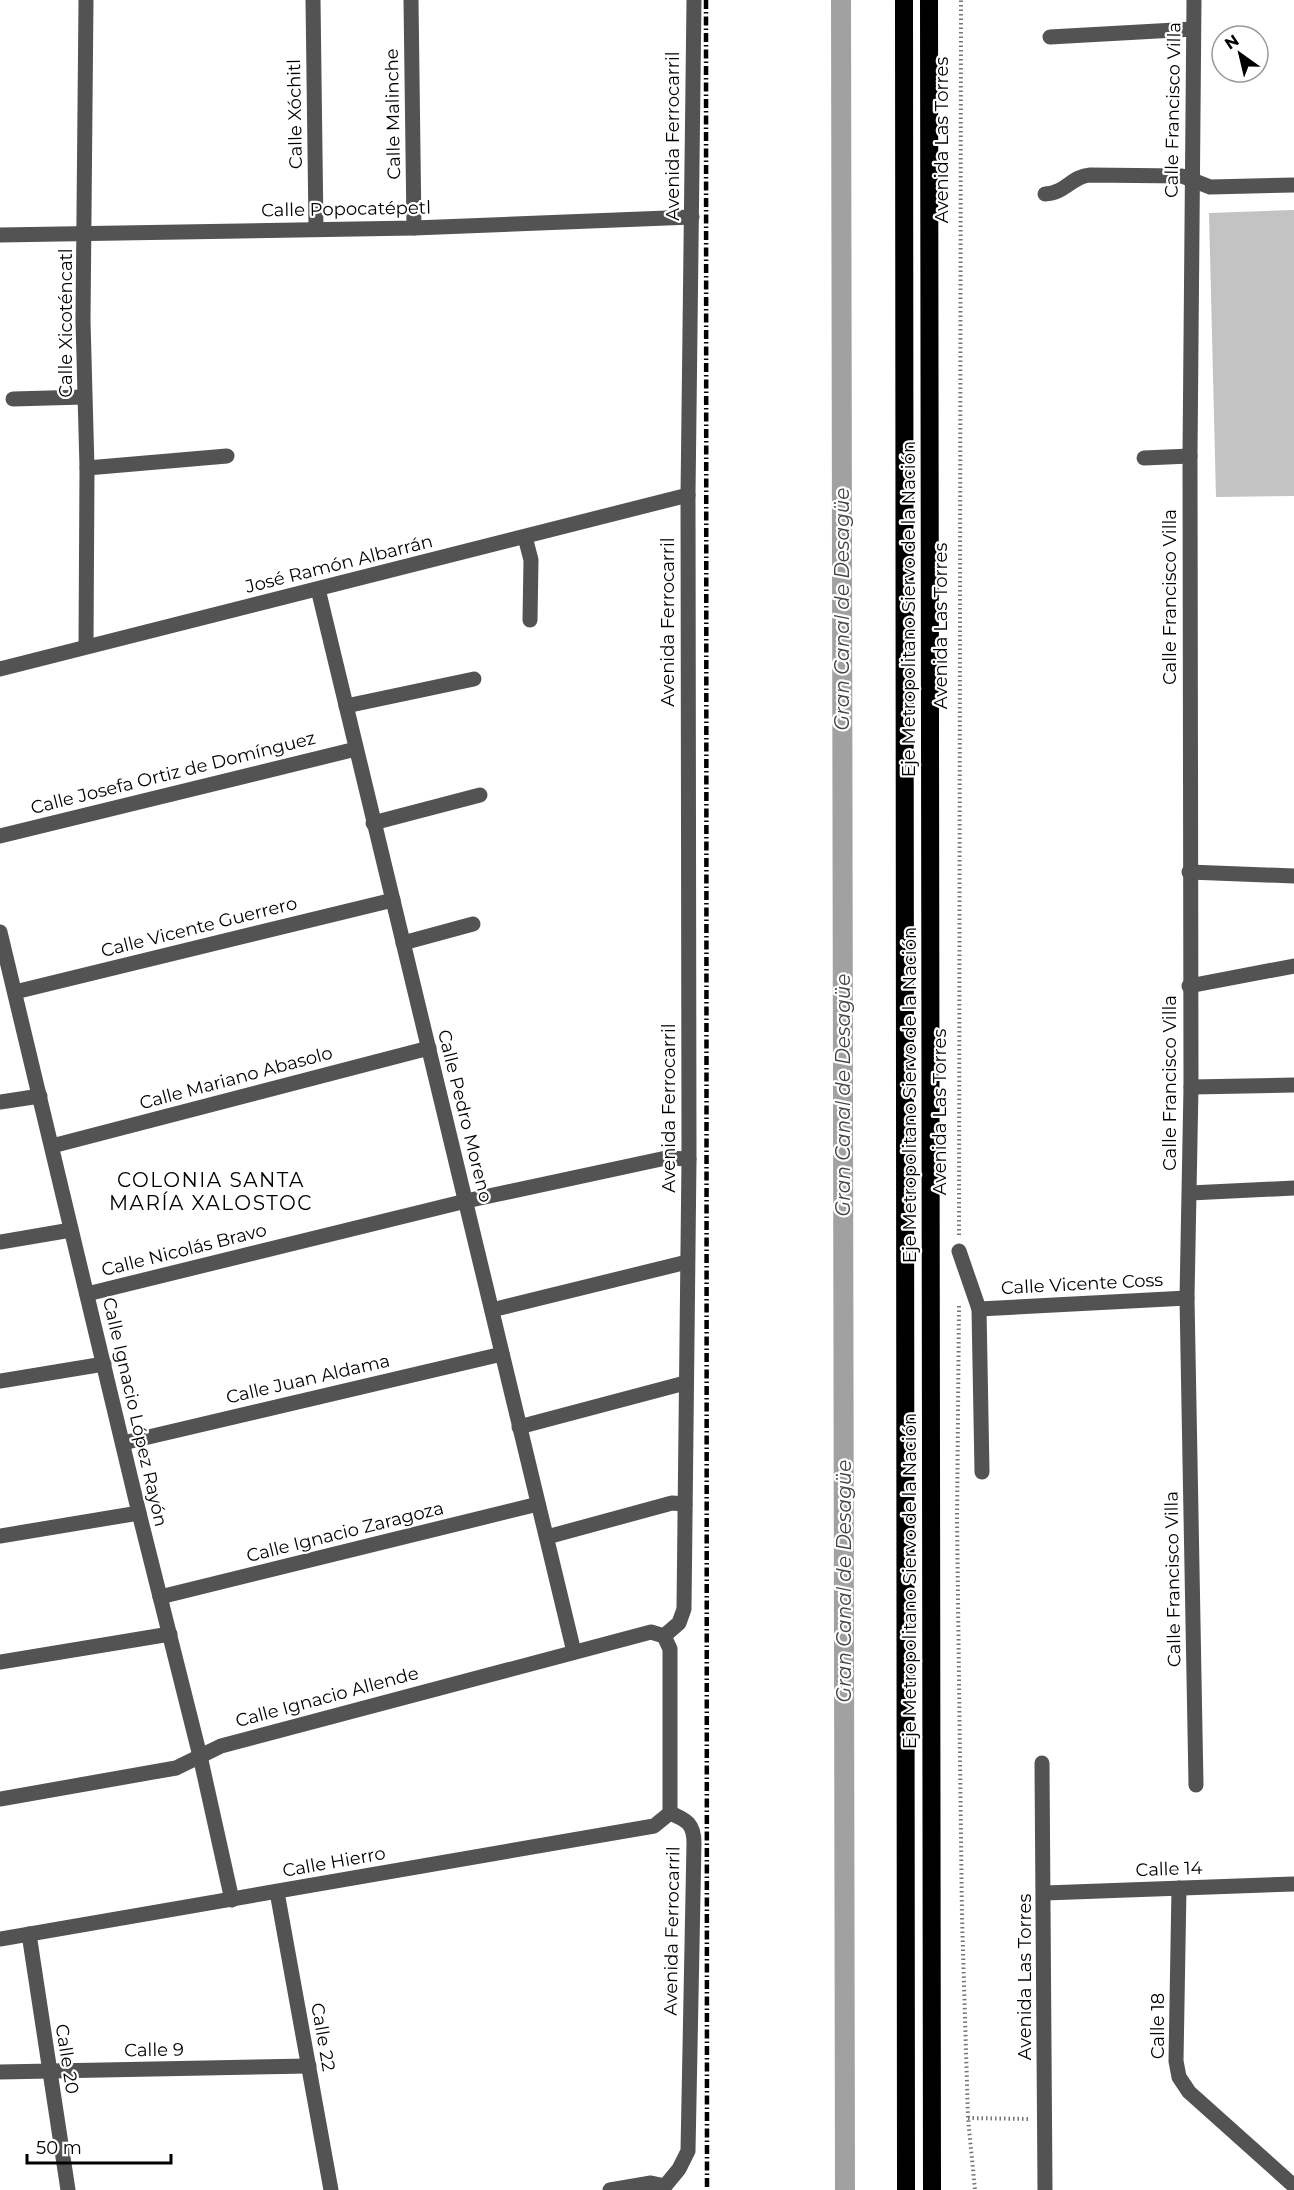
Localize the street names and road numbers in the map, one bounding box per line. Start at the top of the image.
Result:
street label: Calle Francisco Villa [1160,22,1186,198]
street label: Calle Malinche [381,48,405,180]
street label: Avenida Ferrocarril [662,51,684,221]
street label: Avenida Las Torres [931,57,953,223]
street label: Calle Xóchitl [283,59,307,169]
street label: Calle Popocatépetl [261,197,431,221]
street label: Calle Xicoténcatl [55,248,77,398]
street label: Eje Metropolitano Siervo de la Nación [898,441,920,777]
street label: Calle Francisco Villa [1159,509,1181,685]
street label: José Ramón Albarrán [242,530,435,598]
street label: Avenida Ferrocarril [657,537,679,707]
street label: Avenida Las Torres [930,543,952,709]
street label: Calle Josefa Ortiz de Domínguez [28,727,318,819]
street label: Calle Vicente Guerrero [99,892,299,962]
street label: Eje Metropolitano Siervo de la Nación [899,927,921,1263]
street label: Calle Francisco Villa [1159,995,1181,1171]
street label: Avenida Ferrocarril [658,1023,680,1193]
street label: Calle Pedro Moreno [433,1027,497,1205]
street label: Avenida Las Torres [929,1029,951,1195]
street label: Calle Mariano Abasolo [137,1042,335,1114]
street label: Calle Nicolás Bravo [99,1219,269,1281]
street label: Calle Vicente Coss [1000,1269,1164,1299]
street label: Calle Ignacio López Rayón [98,1295,172,1529]
street label: Calle Juan Aldama [224,1349,392,1409]
street label: Eje Metropolitano Siervo de la Nación [899,1413,921,1749]
street label: Calle Francisco Villa [1160,1491,1186,1667]
street label: Calle Ignacio Zaragoza [244,1497,446,1567]
street label: Calle Ignacio Allende [233,1662,421,1732]
street label: Calle Hierro [281,1842,387,1882]
street label: Avenida Ferrocarril [660,1846,684,2016]
street label: Calle 14 [1135,1857,1203,1881]
street label: Avenida Las Torres [1014,1894,1036,2060]
street label: Calle 18 [1147,1993,1169,2059]
street label: Calle 22 [306,2001,340,2073]
street label: Calle 20 [51,2022,83,2096]
street label: Calle 9 [124,2038,184,2062]

